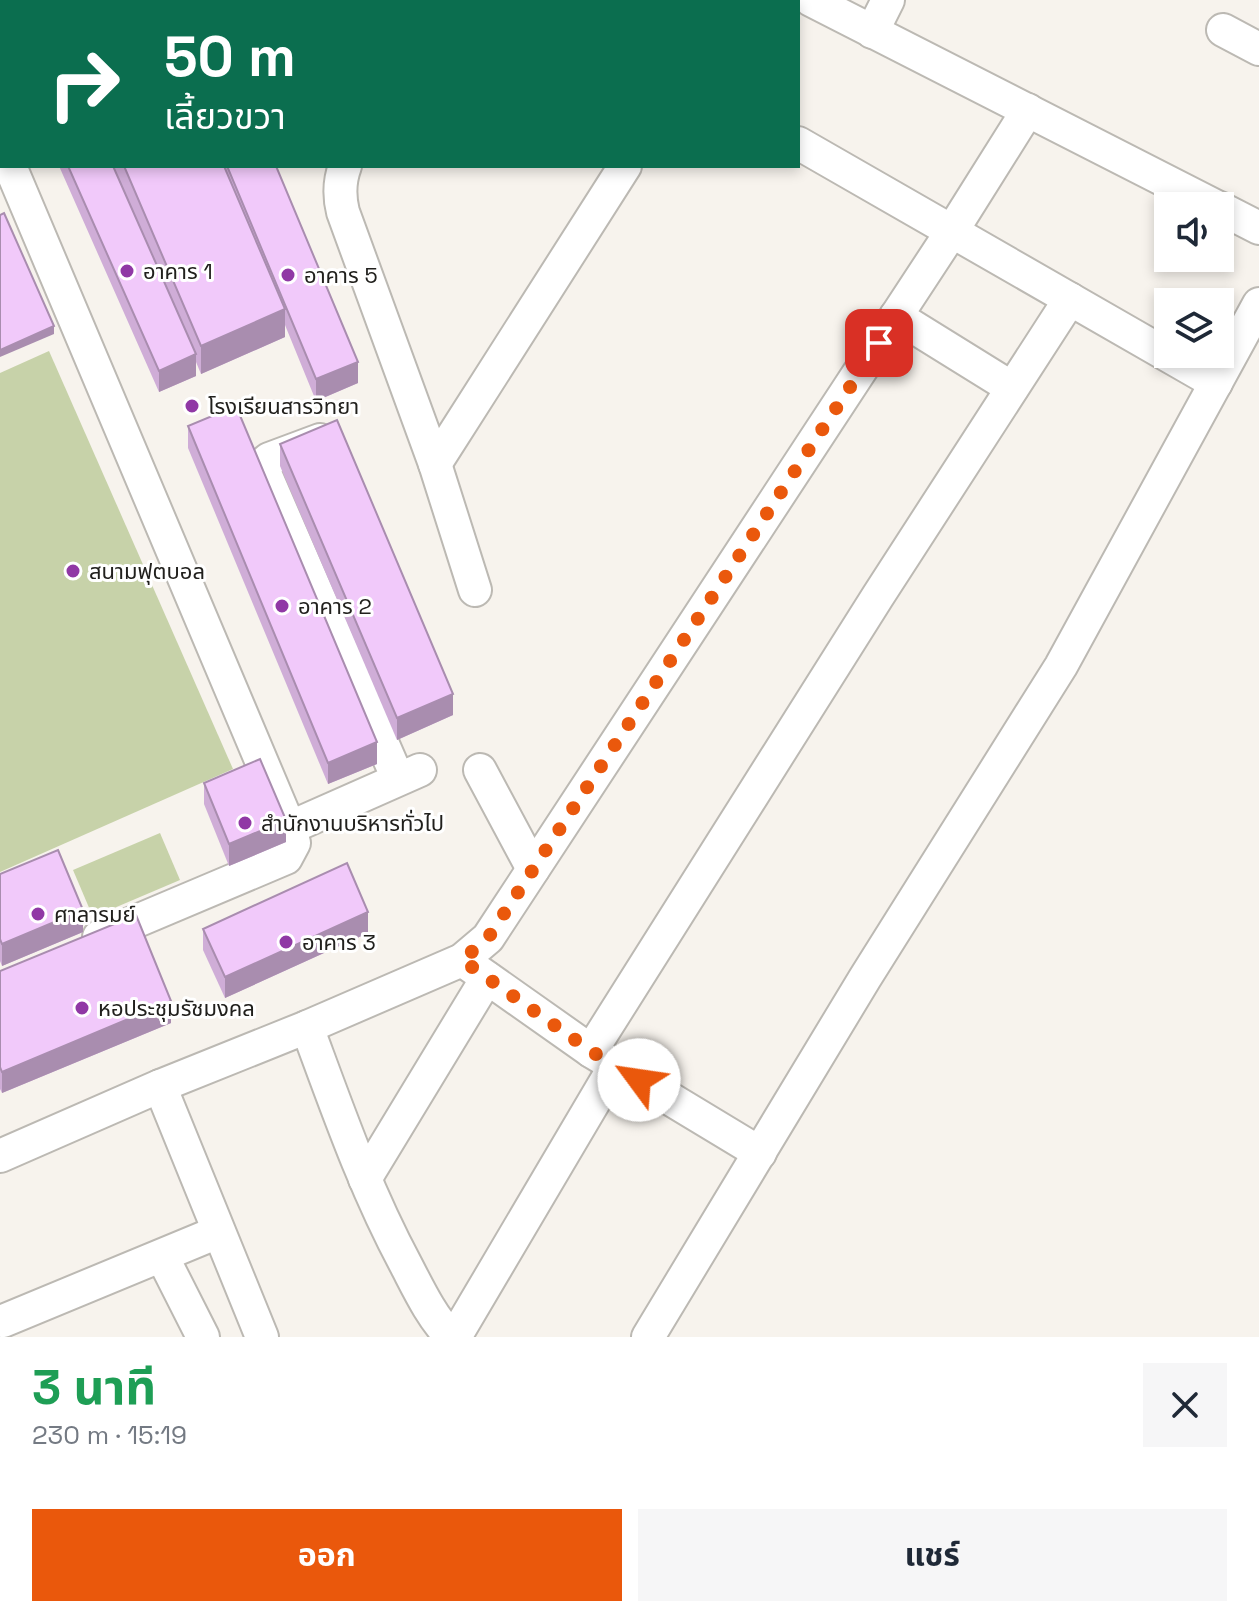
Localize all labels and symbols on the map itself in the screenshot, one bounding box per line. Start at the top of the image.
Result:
place label: อาคาร 1 [143,257,213,285]
place label: อาคาร 5 [304,261,378,289]
marker: อาคาร 1 [118,262,136,280]
marker: อาคาร 5 [279,266,297,284]
pin [845,309,913,377]
place label: โรงเรียนสารวิทยา [208,392,359,420]
marker: โรงเรียนสารวิทยา [183,397,201,415]
place label: สนามฟุตบอล [89,557,205,585]
marker: สนามฟุตบอล [64,562,82,580]
place label: อาคาร 2 [298,592,372,620]
marker: อาคาร 2 [273,597,291,615]
place label: สำนักงานบริหารทั่วไป [261,809,444,837]
marker: สำนักงานบริหารทั่วไป [236,814,254,832]
place label: ศาลารมย์ [54,900,136,928]
marker: ศาลารมย์ [29,905,47,923]
place label: อาคาร 3 [302,928,376,956]
marker: อาคาร 3 [277,933,295,951]
place label: หอประชุมรัชมงคล [98,994,255,1022]
marker: หอประชุมรัชมงคล [73,999,91,1017]
position arrow [597,1038,681,1122]

